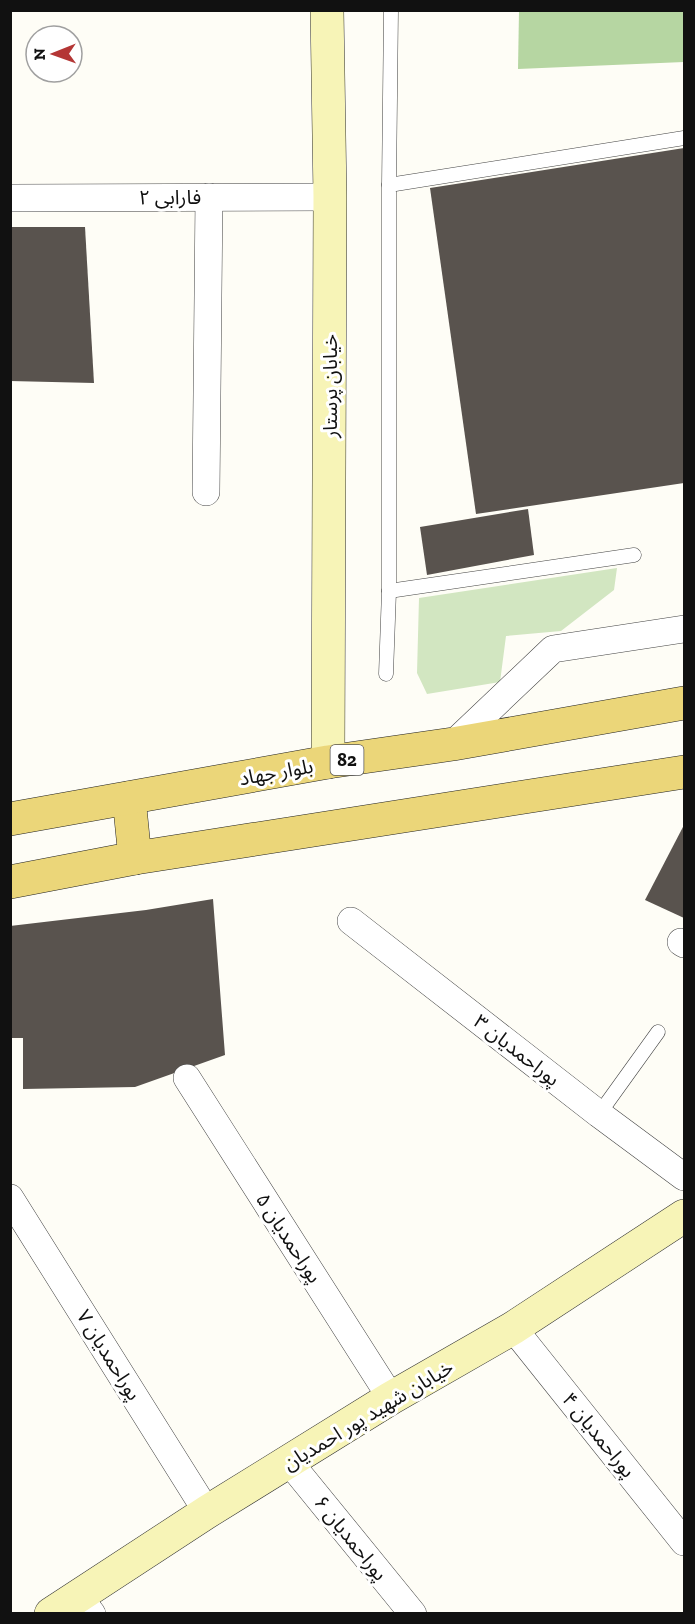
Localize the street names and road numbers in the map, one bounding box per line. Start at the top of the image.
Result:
street label: فارابی ۲ [139,185,201,209]
street label: خیابان پرستار [318,334,343,439]
road number: 82 [330,745,364,775]
street label: بلوار جهاد [237,754,315,790]
street label: پوراحمدیان ۳ [469,1009,565,1092]
street label: پوراحمدیان ۵ [250,1188,327,1288]
street label: پوراحمدیان ۷ [71,1305,146,1405]
street label: خیابان شهید پور احمدیان [278,1355,458,1476]
street label: پوراحمدیان ۴ [557,1388,641,1483]
street label: پوراحمدیان ۶ [309,1491,393,1586]

